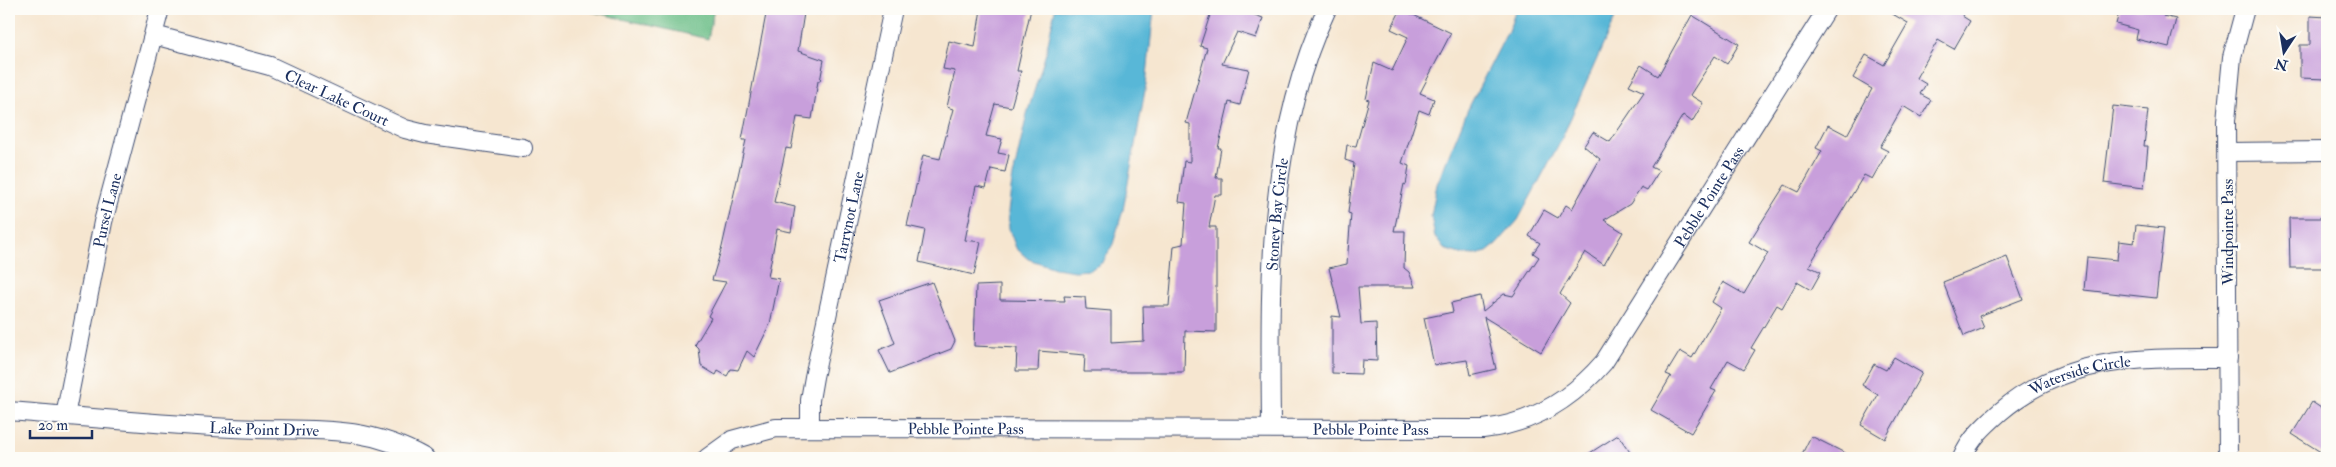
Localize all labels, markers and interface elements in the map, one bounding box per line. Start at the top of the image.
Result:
north arrow [2258,28,2308,78]
text: N [2273,55,2290,74]
street label: Clear Lake Court [281,65,392,131]
street label: Pebble Pointe Pass [1670,143,1749,251]
street label: Stoney Bay Circle [1263,156,1293,271]
street label: Tarrynot Lane [830,169,869,265]
street label: Pursel Lane [89,171,127,250]
street label: Windpointe Pass [2218,179,2239,286]
street label: Waterside Circle [2025,351,2132,401]
scale bar [30,407,92,439]
text: 20 m [38,416,68,435]
street label: Lake Point Drive [209,418,320,441]
street label: Pebble Pointe Pass [908,419,1024,439]
street label: Pebble Pointe Pass [1313,420,1429,440]

